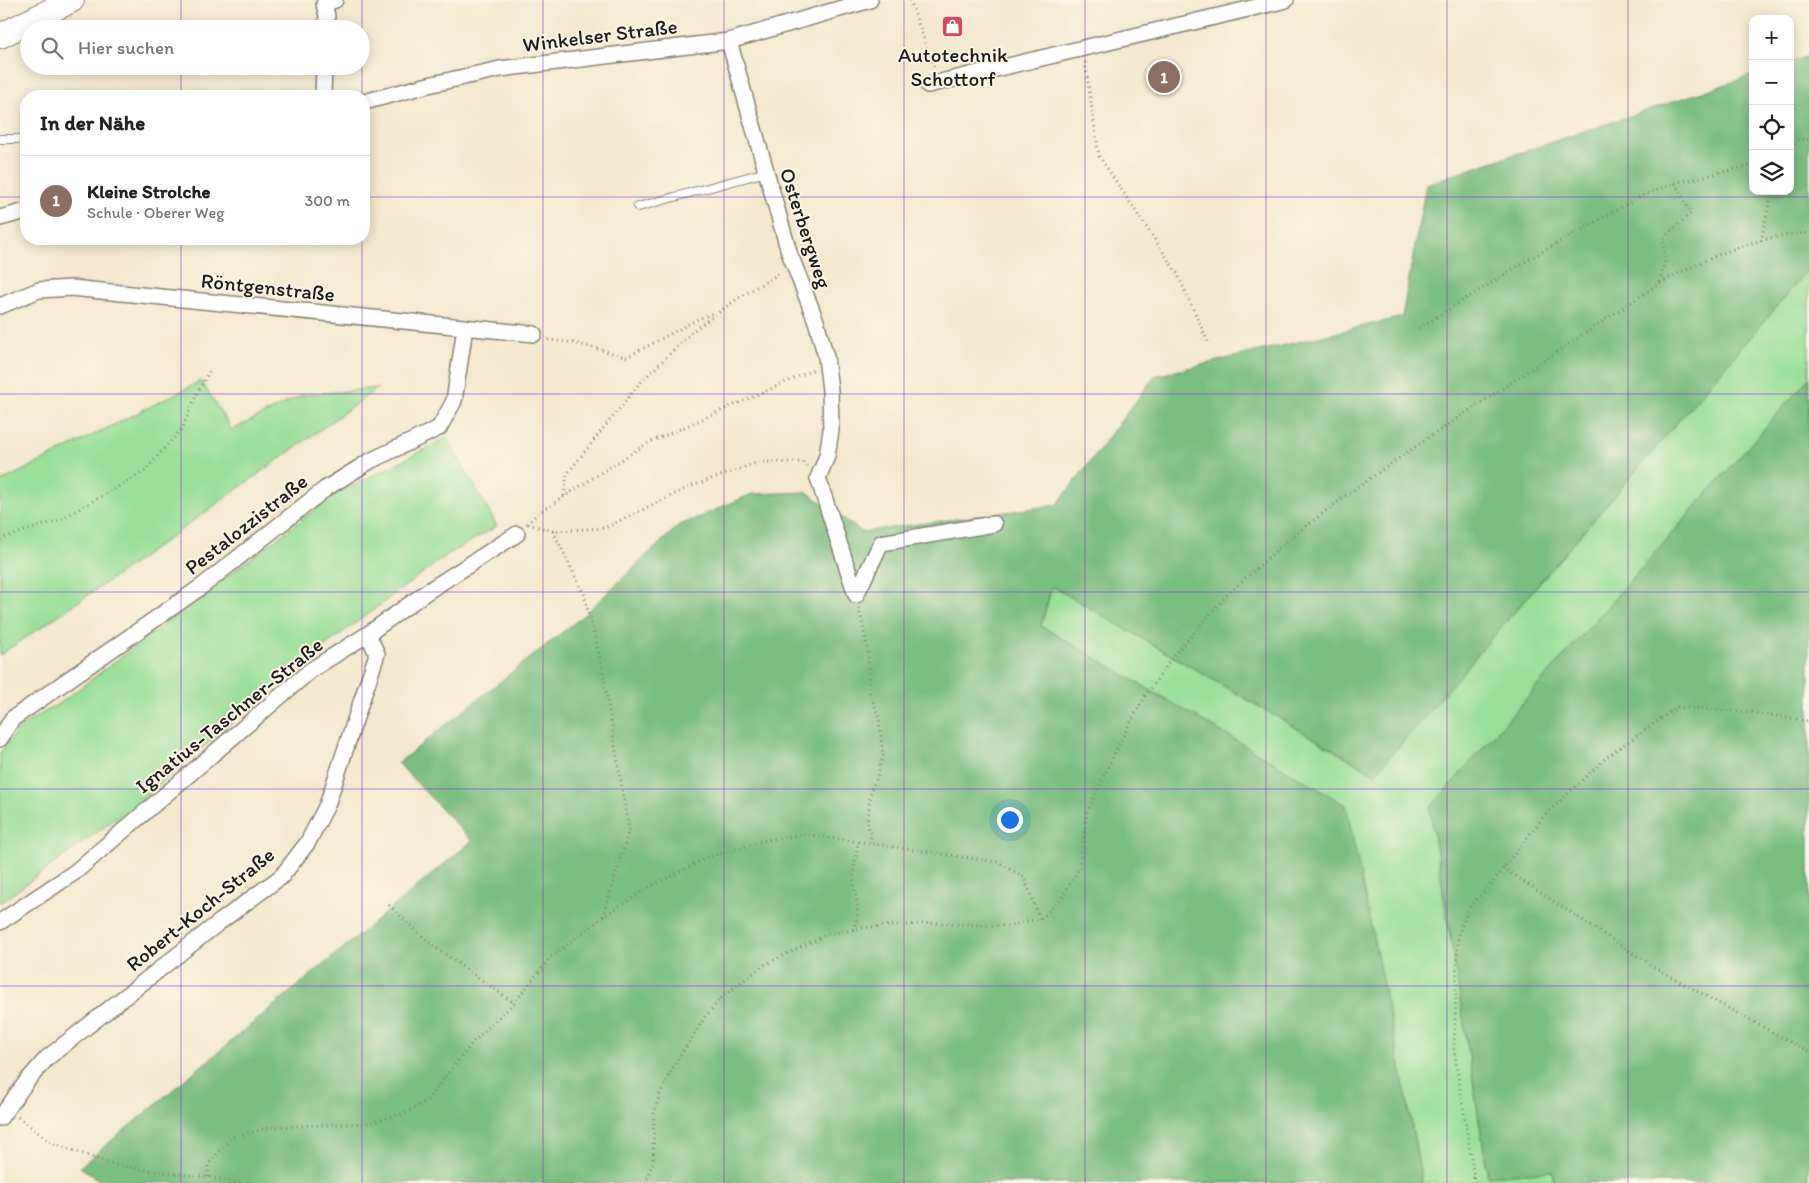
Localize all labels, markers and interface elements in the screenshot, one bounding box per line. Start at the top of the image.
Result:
street label: Winkelser Straße [521,13,679,57]
shop icon: Autotechnik Schottorf [941,15,965,39]
map controls [1749,15,1794,195]
button: + [1749,15,1794,60]
search box [20,20,370,75]
icon: search [38,34,66,62]
text: Hier suchen [78,36,174,59]
place label: Autotechnik Schottorf [898,42,1008,91]
pin: 1 [1148,58,1180,96]
button: − [1749,60,1794,105]
button: locate [1749,105,1794,150]
text: In der Nähe [40,110,145,135]
button: layers [1749,150,1794,195]
street label: Osterbergweg [775,164,837,292]
text: Kleine Strolche [87,180,211,203]
text: 1 [52,191,60,210]
text: 300 m [305,191,350,210]
text: Schule · Oberer Weg [87,203,224,222]
street label: Röntgenstraße [200,268,336,306]
street label: Pestalozzistraße [180,468,312,580]
street label: Ignatius-Taschner-Straße [130,632,328,798]
your location [997,807,1023,833]
street label: Robert-Koch-Straße [121,842,279,976]

